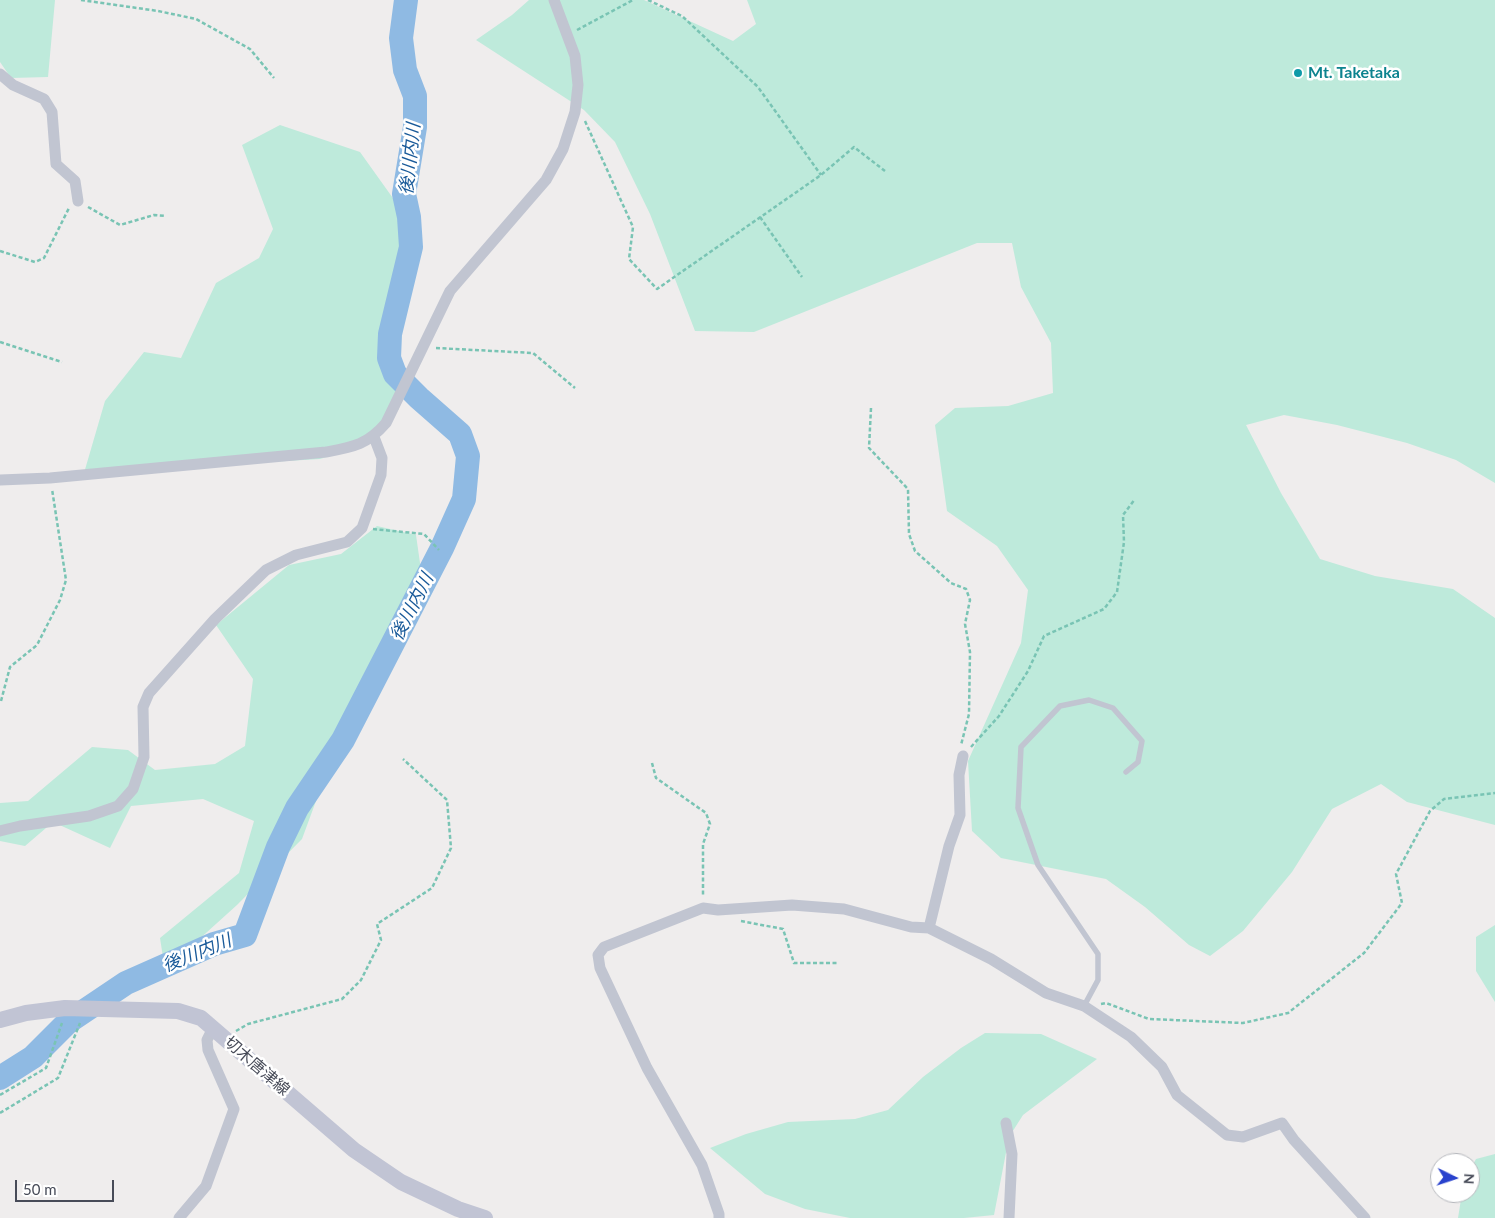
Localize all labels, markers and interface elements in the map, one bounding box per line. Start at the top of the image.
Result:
place label: Mt. Taketaka [1308,63,1400,83]
marker: Mt. Taketaka [1292,67,1304,79]
water label: 後川内川 [395,122,425,196]
water label: 後川内川 [386,570,438,644]
water label: 後川内川 [160,930,234,976]
street label: 切木唐津線 [221,1033,293,1099]
north arrow [1430,1153,1480,1203]
scale bar [18,1170,116,1202]
text: N [1461,1173,1478,1185]
text: 50 m [23,1180,57,1198]

